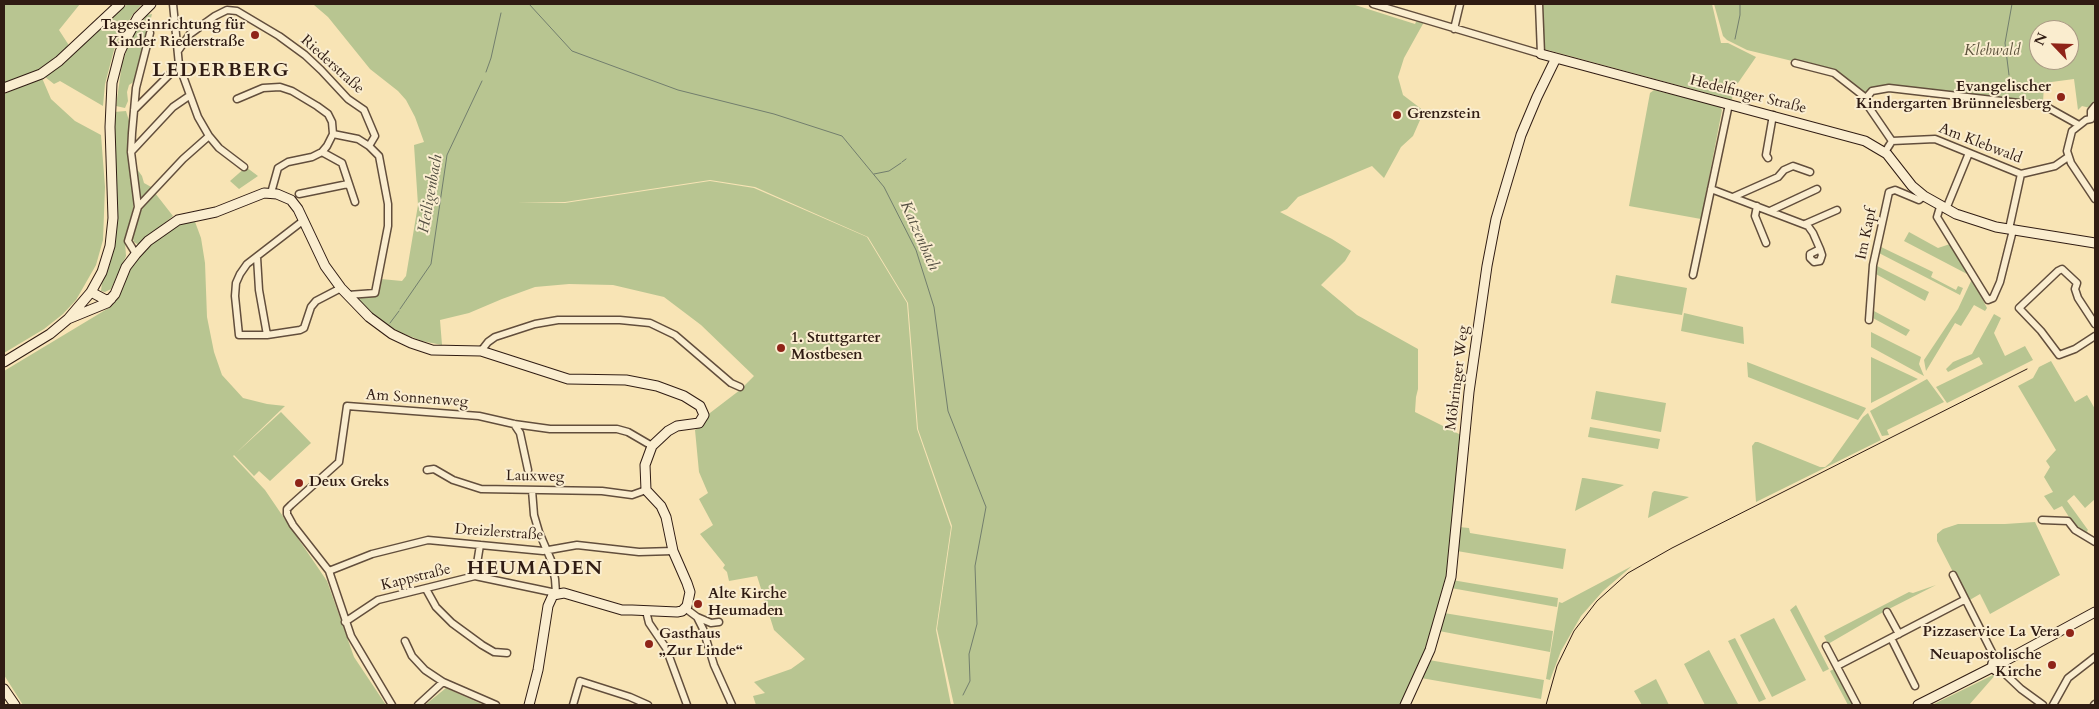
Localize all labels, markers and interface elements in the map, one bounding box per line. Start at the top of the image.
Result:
place label: Tageseinrichtung für Kinder Riederstraße [100,17,245,52]
north arrow [2029,20,2079,70]
marker: Tageseinrichtung für Kinder Riederstraße [249,29,261,41]
text: N [2030,30,2052,49]
street label: Riederstraße [297,32,367,98]
park label: Klebwald [1964,43,2020,61]
district label: LEDERBERG [151,59,291,83]
street label: Hedelfinger Straße [1688,72,1808,118]
place label: Evangelischer Kindergarten Brünnelesberg [1856,79,2051,114]
marker: Evangelischer Kindergarten Brünnelesberg [2055,91,2067,103]
place label: Grenzstein [1407,106,1481,124]
marker: Grenzstein [1391,109,1403,121]
street label: Am Klebwald [1936,120,2024,168]
water label: Heiligenbach [415,153,447,235]
water label: Katzenbach [895,198,943,274]
street label: Im Kapf [1853,207,1881,261]
street label: Möhringer Weg [1443,325,1473,431]
place label: 1. Stuttgarter Mostbesen [791,330,880,365]
marker: 1. Stuttgarter Mostbesen [775,342,787,354]
street label: Am Sonnenweg [365,386,469,412]
street label: Lauxweg [506,467,564,487]
place label: Deux Greks [309,474,389,492]
marker: Deux Greks [293,477,305,489]
street label: Dreizlerstraße [454,521,544,545]
district label: HEUMADEN [466,557,604,581]
street label: Kappstraße [379,561,453,595]
place label: Alte Kirche Heumaden [708,586,787,621]
marker: Alte Kirche Heumaden [692,598,704,610]
place label: Pizzaservice La Vera [1923,624,2060,642]
place label: Gasthaus „Zur Linde“ [659,626,743,661]
marker: Pizzaservice La Vera [2064,627,2076,639]
marker: Gasthaus „Zur Linde“ [643,638,655,650]
place label: Neuapostolische Kirche [1930,647,2042,682]
marker: Neuapostolische Kirche [2046,659,2058,671]

